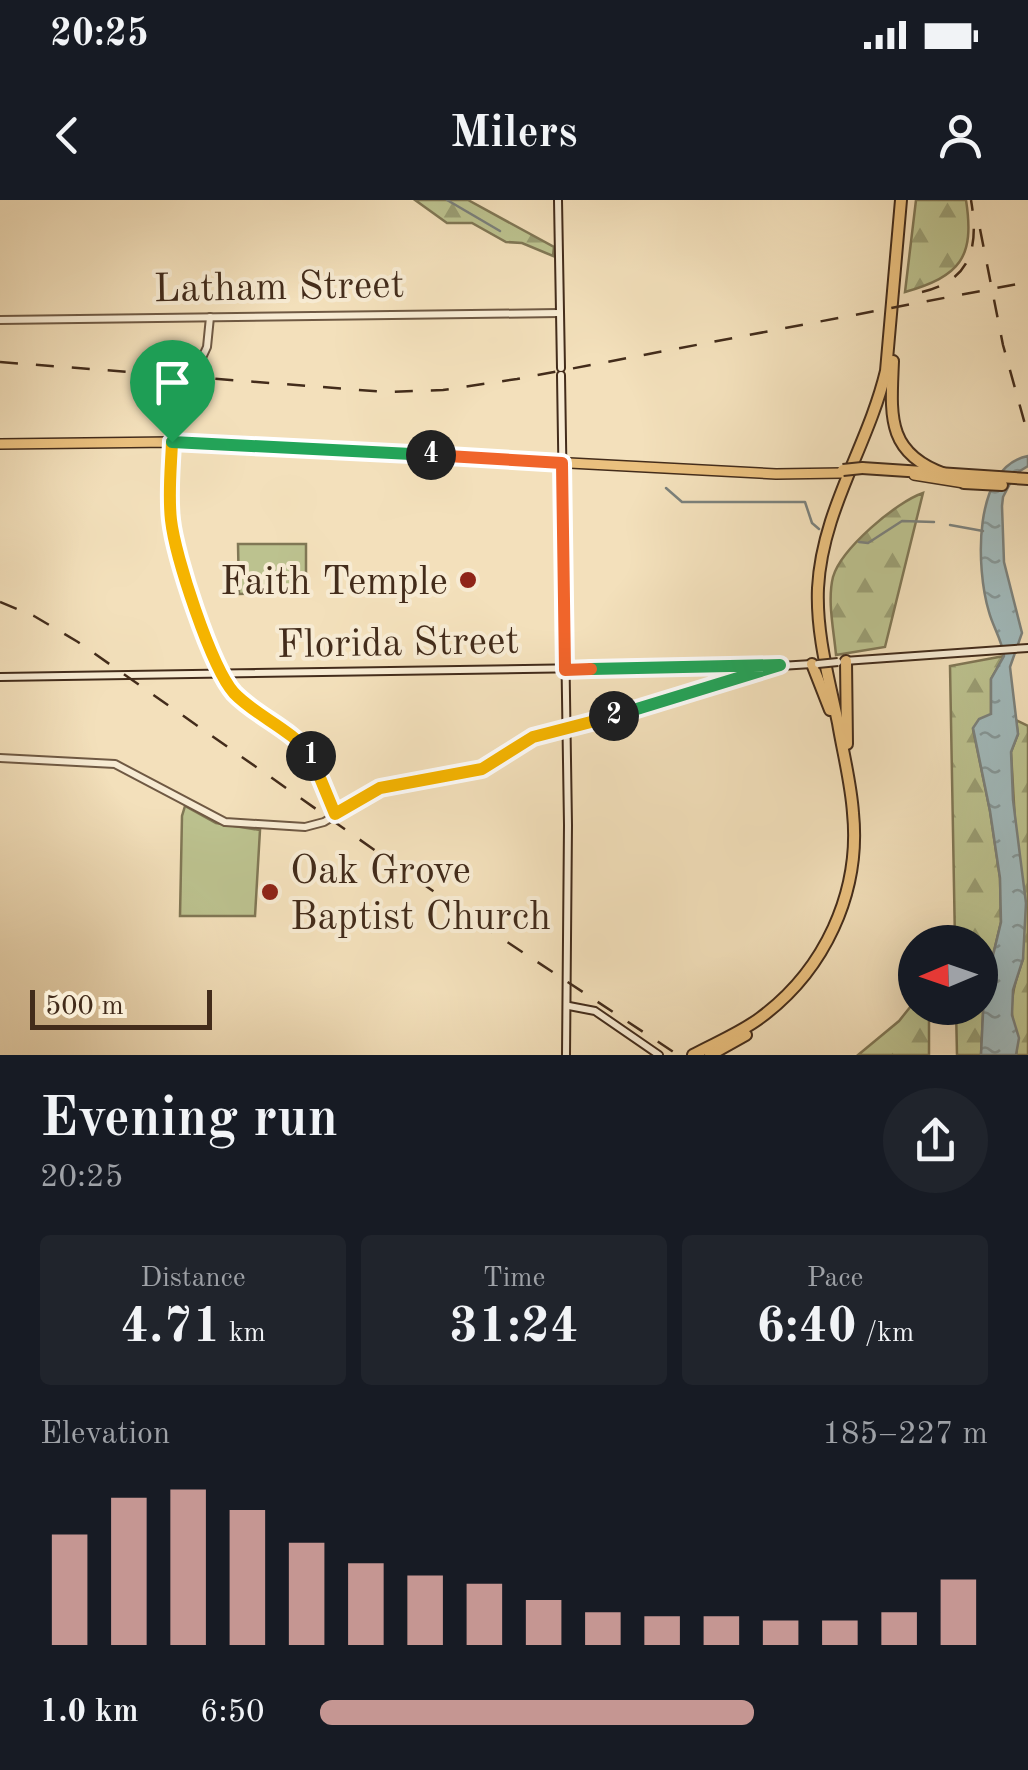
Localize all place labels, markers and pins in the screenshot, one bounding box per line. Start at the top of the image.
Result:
pin [130,340,215,443]
pin: 4 [406,430,456,480]
place label: Faith Temple [220,564,448,604]
marker: Faith Temple [457,569,479,591]
pin: 2 [589,691,639,741]
pin: 1 [286,731,336,781]
place label: Oak Grove Baptist Church [290,853,551,939]
marker: Oak Grove Baptist Church [259,881,281,903]

